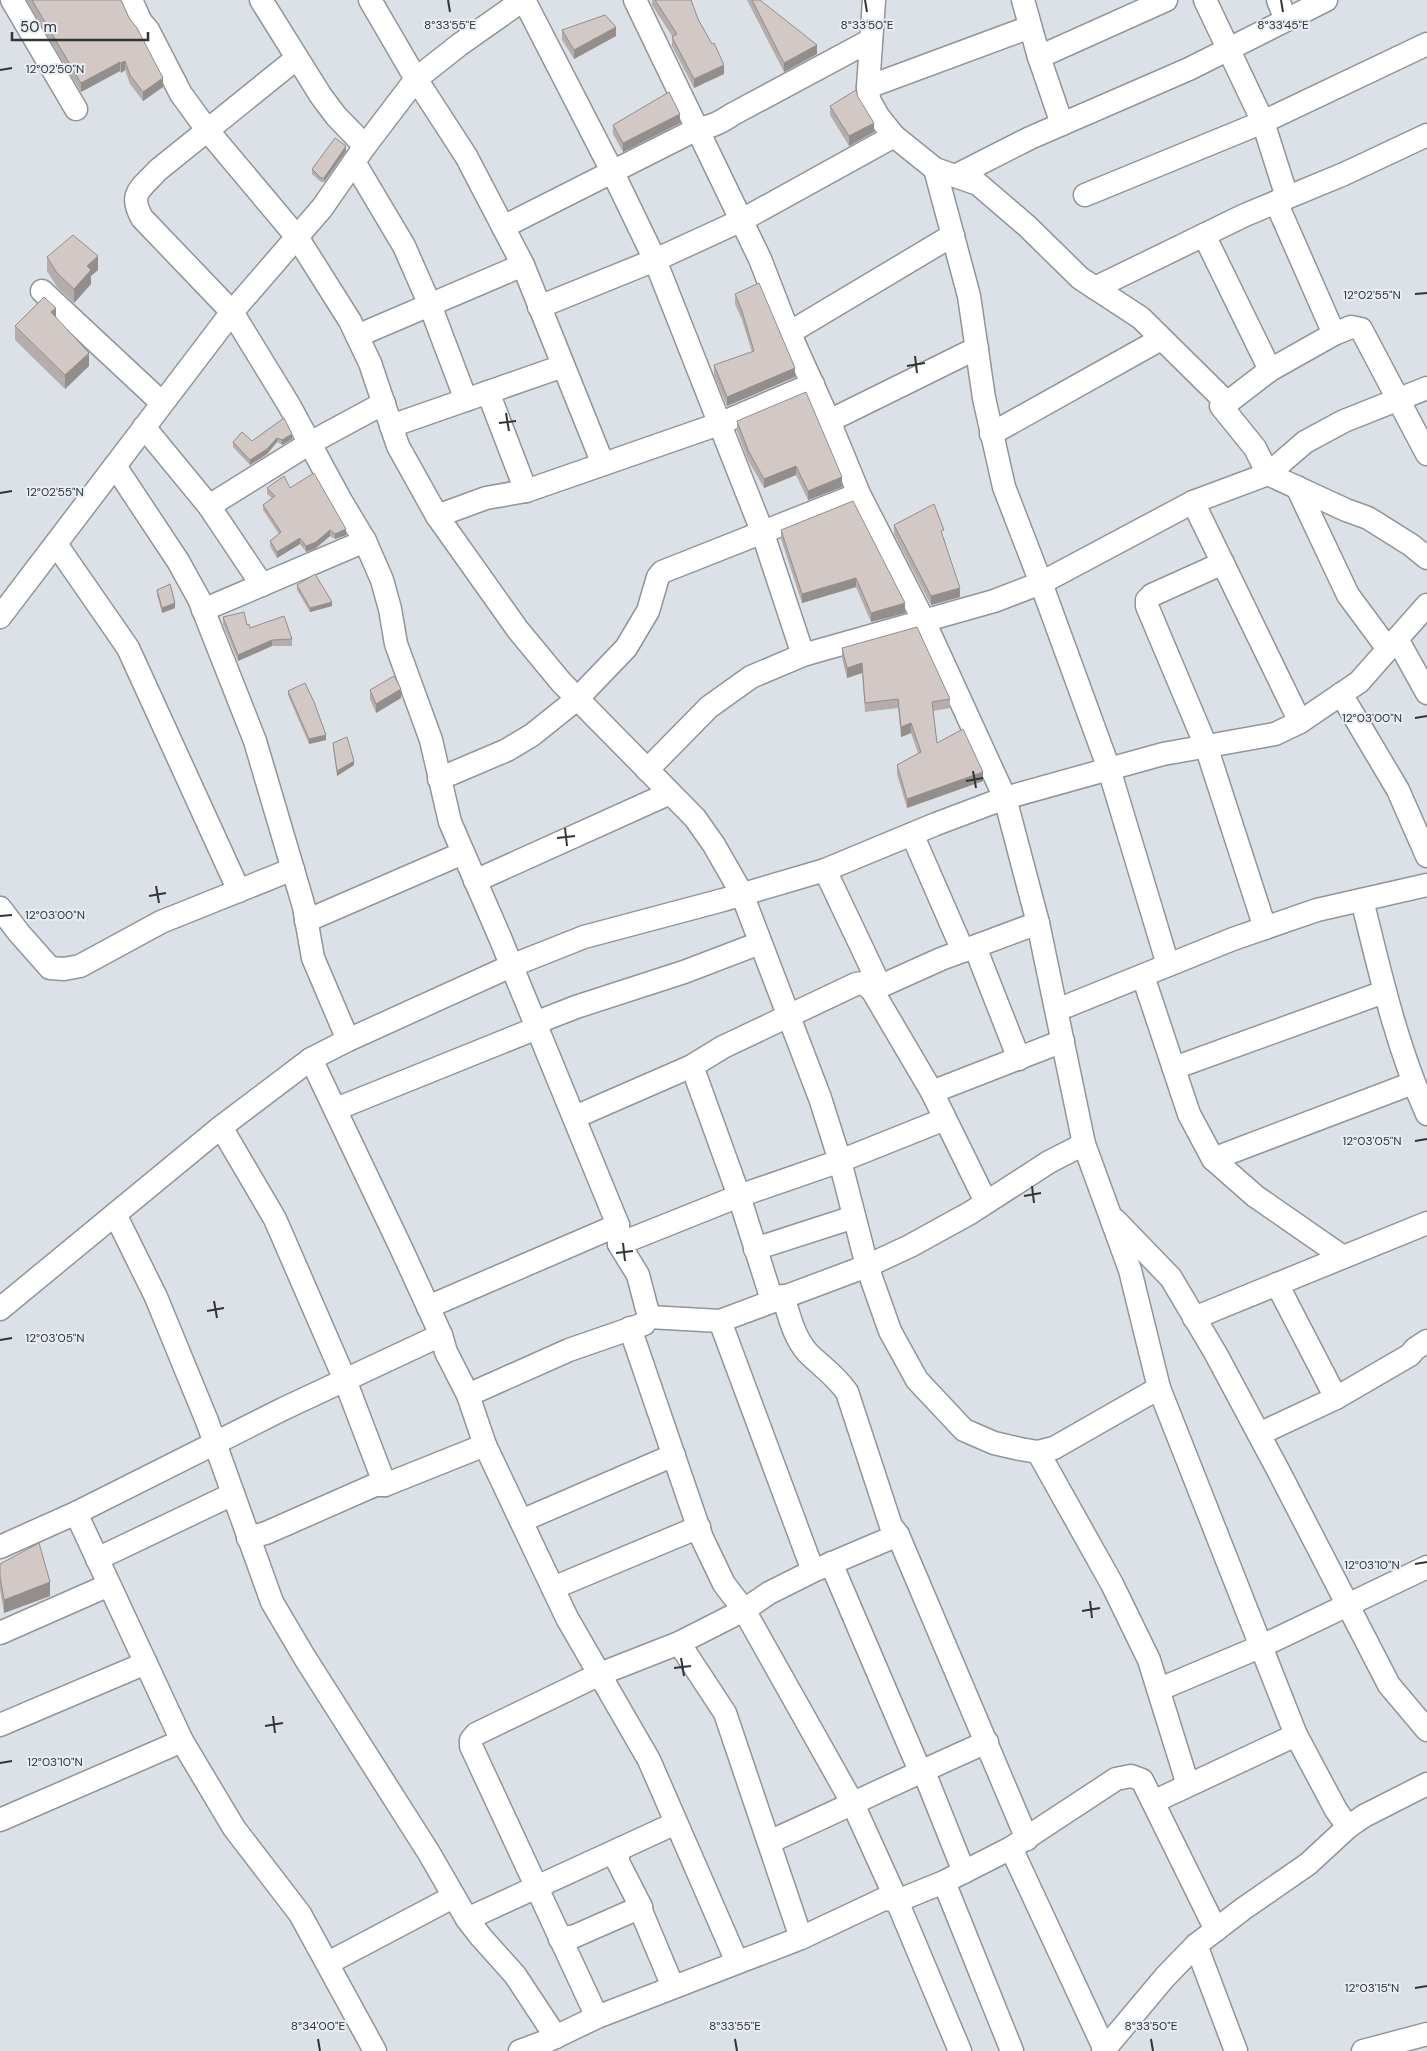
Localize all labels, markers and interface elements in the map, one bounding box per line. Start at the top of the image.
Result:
scale bar [12,10,149,42]
text: 50 m [20,17,57,37]
text: 8°33'55"E [424,17,476,33]
text: 8°33'50"E [841,17,894,33]
text: 8°33'45"E [1257,17,1309,33]
text: 12°02'50"N [26,61,84,77]
text: 12°02'55"N [1343,287,1401,303]
text: 12°02'55"N [26,484,84,500]
text: 12°03'00"N [1342,710,1402,726]
text: 12°03'00"N [25,907,85,923]
text: 12°03'05"N [1342,1133,1402,1149]
text: 12°03'05"N [25,1330,85,1346]
text: 12°03'10"N [1344,1557,1400,1573]
text: 12°03'10"N [27,1754,83,1770]
text: 12°03'15"N [1345,1980,1399,1996]
text: 8°34'00"E [291,2018,345,2034]
text: 8°33'55"E [709,2018,761,2034]
text: 8°33'50"E [1125,2018,1178,2034]

